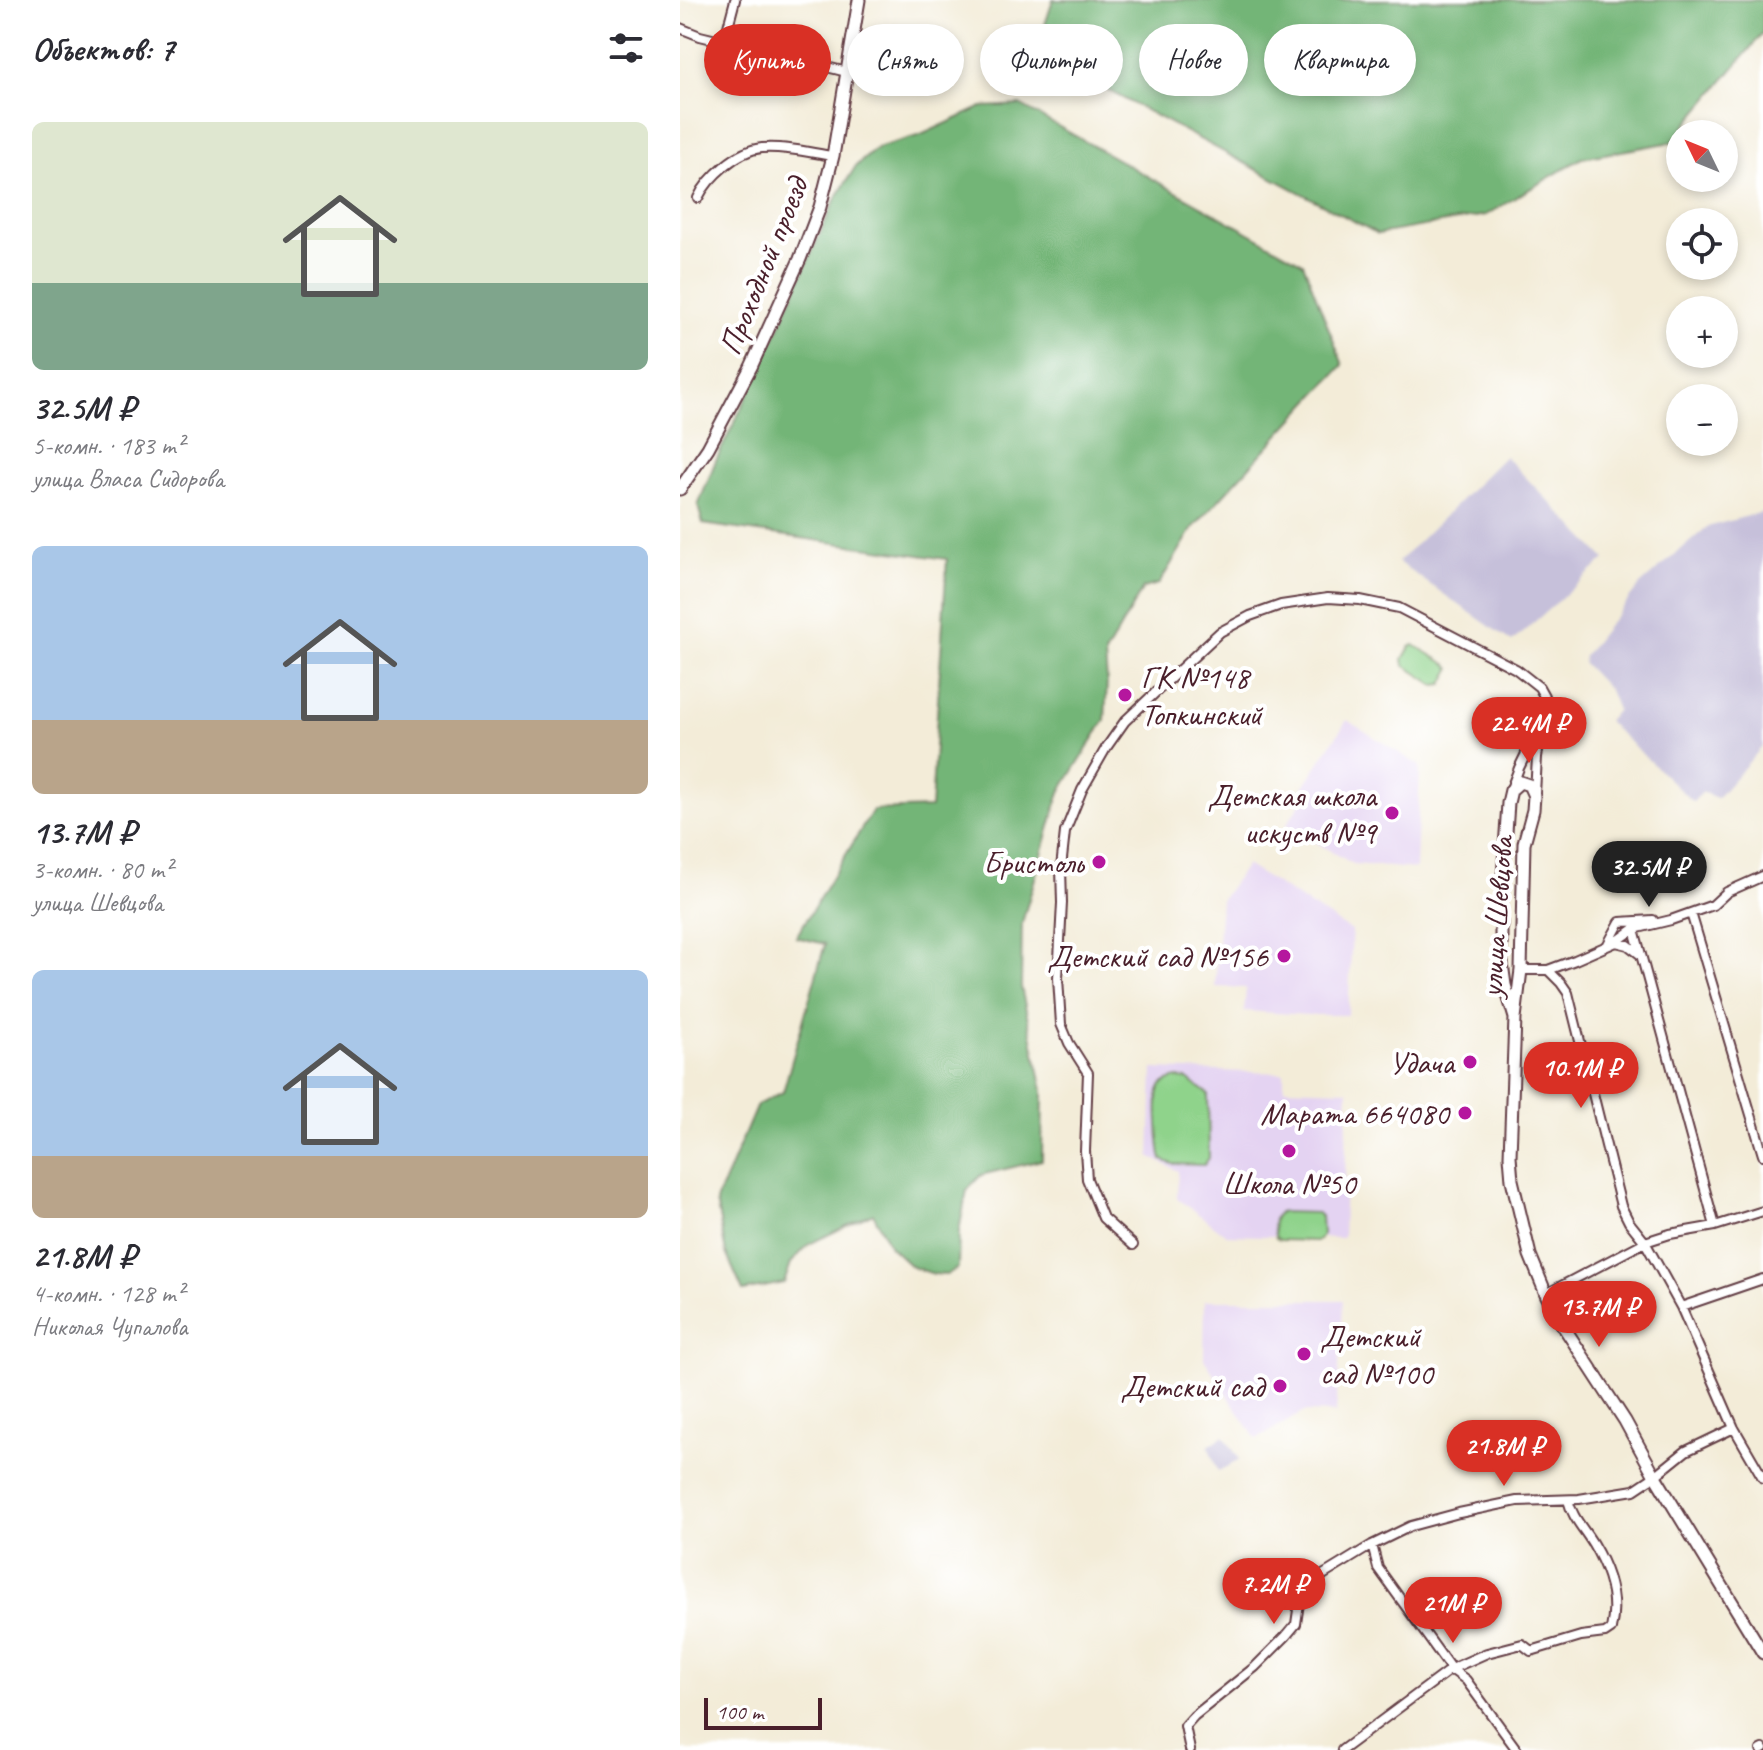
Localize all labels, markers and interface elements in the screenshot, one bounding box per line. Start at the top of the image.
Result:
chip: Купить [704,24,831,96]
chip: Снять [847,24,964,96]
chip: Фильтры [980,24,1123,96]
chip: Новое [1139,24,1248,96]
chip: Квартира [1264,24,1416,96]
icon: filters [604,26,648,70]
text: Объектов: 7 [32,27,174,70]
north arrow [1666,120,1738,192]
map controls [1666,120,1738,456]
street label: Проходной проезд [709,169,819,361]
icon: home [268,174,412,318]
button: locate [1666,208,1738,280]
button: + [1666,296,1738,368]
button: − [1666,384,1738,456]
text: 32.5M ₽ [32,386,135,429]
text: 5-комн. · 183 m² [32,429,184,462]
text: улица Власа Сидорова [32,462,224,495]
icon: home [268,598,412,742]
place label: ГК №148 Топкинский [1141,657,1263,735]
marker: ГК №148 Топкинский [1116,686,1134,704]
pin: 22.4M ₽ [1455,697,1603,765]
text: 22.4M ₽ [1490,706,1568,739]
place label: Детская школа искуств №9 [1207,775,1379,853]
marker: Детская школа искуств №9 [1383,804,1401,822]
text: 13.7M ₽ [32,810,135,853]
street label: улица Шевцова [1470,832,1523,1001]
pin: 32.5M ₽ [1575,841,1723,909]
place label: Бристоль [983,842,1085,883]
text: 32.5M ₽ [1610,850,1688,883]
text: 3-комн. · 80 m² [32,853,172,886]
marker: Бристоль [1090,853,1108,871]
text: улица Шевцова [32,886,163,919]
place label: Детский сад №156 [1047,936,1270,977]
marker: Детский сад №156 [1275,947,1293,965]
icon: home [268,1022,412,1166]
place label: Удача [1389,1042,1456,1083]
pin: 10.1M ₽ [1507,1042,1655,1110]
text: 10.1M ₽ [1542,1051,1620,1084]
marker: Удача [1461,1053,1479,1071]
place label: Марата 664080 [1260,1093,1452,1134]
marker: Марата 664080 [1456,1104,1474,1122]
marker: Школа №50 [1280,1142,1298,1160]
place label: Школа №50 [1222,1163,1358,1204]
text: 21.8M ₽ [32,1234,135,1277]
text: 4-комн. · 128 m² [32,1277,184,1310]
pin: 13.7M ₽ [1525,1281,1673,1349]
text: 13.7M ₽ [1560,1290,1638,1323]
text: Николая Чупалова [32,1310,188,1343]
place label: Детский сад №100 [1320,1316,1435,1394]
marker: Детский сад №100 [1295,1345,1313,1363]
place label: Детский сад [1120,1366,1267,1407]
marker: Детский сад [1271,1377,1289,1395]
pin: 21.8M ₽ [1430,1420,1578,1488]
text: 21.8M ₽ [1465,1429,1543,1462]
pin: 7.2M ₽ [1209,1558,1339,1626]
text: 7.2M ₽ [1240,1567,1308,1600]
pin: 21M ₽ [1397,1577,1509,1645]
text: 21M ₽ [1422,1586,1484,1619]
scale bar [704,1694,822,1730]
text: 100 m [716,1698,763,1726]

